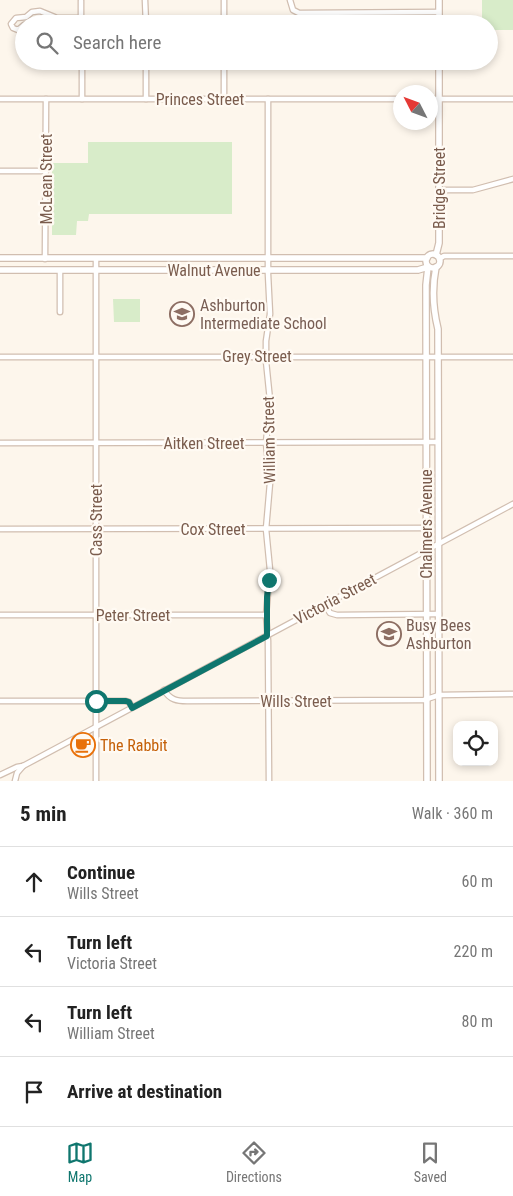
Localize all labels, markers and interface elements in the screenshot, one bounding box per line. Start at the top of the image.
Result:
search box [15,15,498,70]
icon: search [33,29,61,57]
text: Search here [73,31,161,54]
north arrow [393,85,438,130]
street label: Princes Street [156,90,245,109]
street label: McLean Street [37,133,56,225]
street label: Bridge Street [430,147,449,229]
street label: Walnut Avenue [167,261,261,280]
place label: Ashburton Intermediate School [200,296,327,333]
school or university icon: Ashburton Intermediate School [169,301,195,327]
street label: Grey Street [222,347,292,366]
street label: William Street [259,396,279,484]
street label: Aitken Street [163,434,245,453]
street label: Chalmers Avenue [417,469,436,579]
street label: Cass Street [87,483,106,556]
street label: Cox Street [180,520,246,539]
route end [258,569,281,592]
street label: Victoria Street [291,569,379,629]
street label: Peter Street [96,606,171,625]
place label: Busy Bees Ashburton [406,616,472,653]
school or university icon: Busy Bees Ashburton [376,621,402,647]
route start [85,690,108,713]
street label: Wills Street [260,692,332,711]
map controls [453,721,498,766]
button: locate [453,721,498,766]
cafe icon: The Rabbit [70,732,96,758]
place label: The Rabbit [100,736,168,755]
text: 5 min [20,802,67,826]
text: Walk · 360 m [412,804,493,823]
text: Continue [67,861,135,884]
icon: ahead [20,868,48,896]
text: 60 m [461,872,493,891]
text: Wills Street [67,884,139,903]
text: Turn left [67,931,132,954]
icon: left [20,938,48,966]
text: 220 m [454,942,493,961]
text: Victoria Street [67,954,157,973]
text: Turn left [67,1001,132,1024]
icon: left [20,1008,48,1036]
text: 80 m [461,1012,493,1031]
text: William Street [67,1024,155,1043]
icon: arrive [20,1078,48,1106]
text: Arrive at destination [67,1080,222,1103]
tab: Map [66,1139,94,1185]
tab: Directions [226,1139,282,1185]
tab: Saved [414,1139,447,1185]

